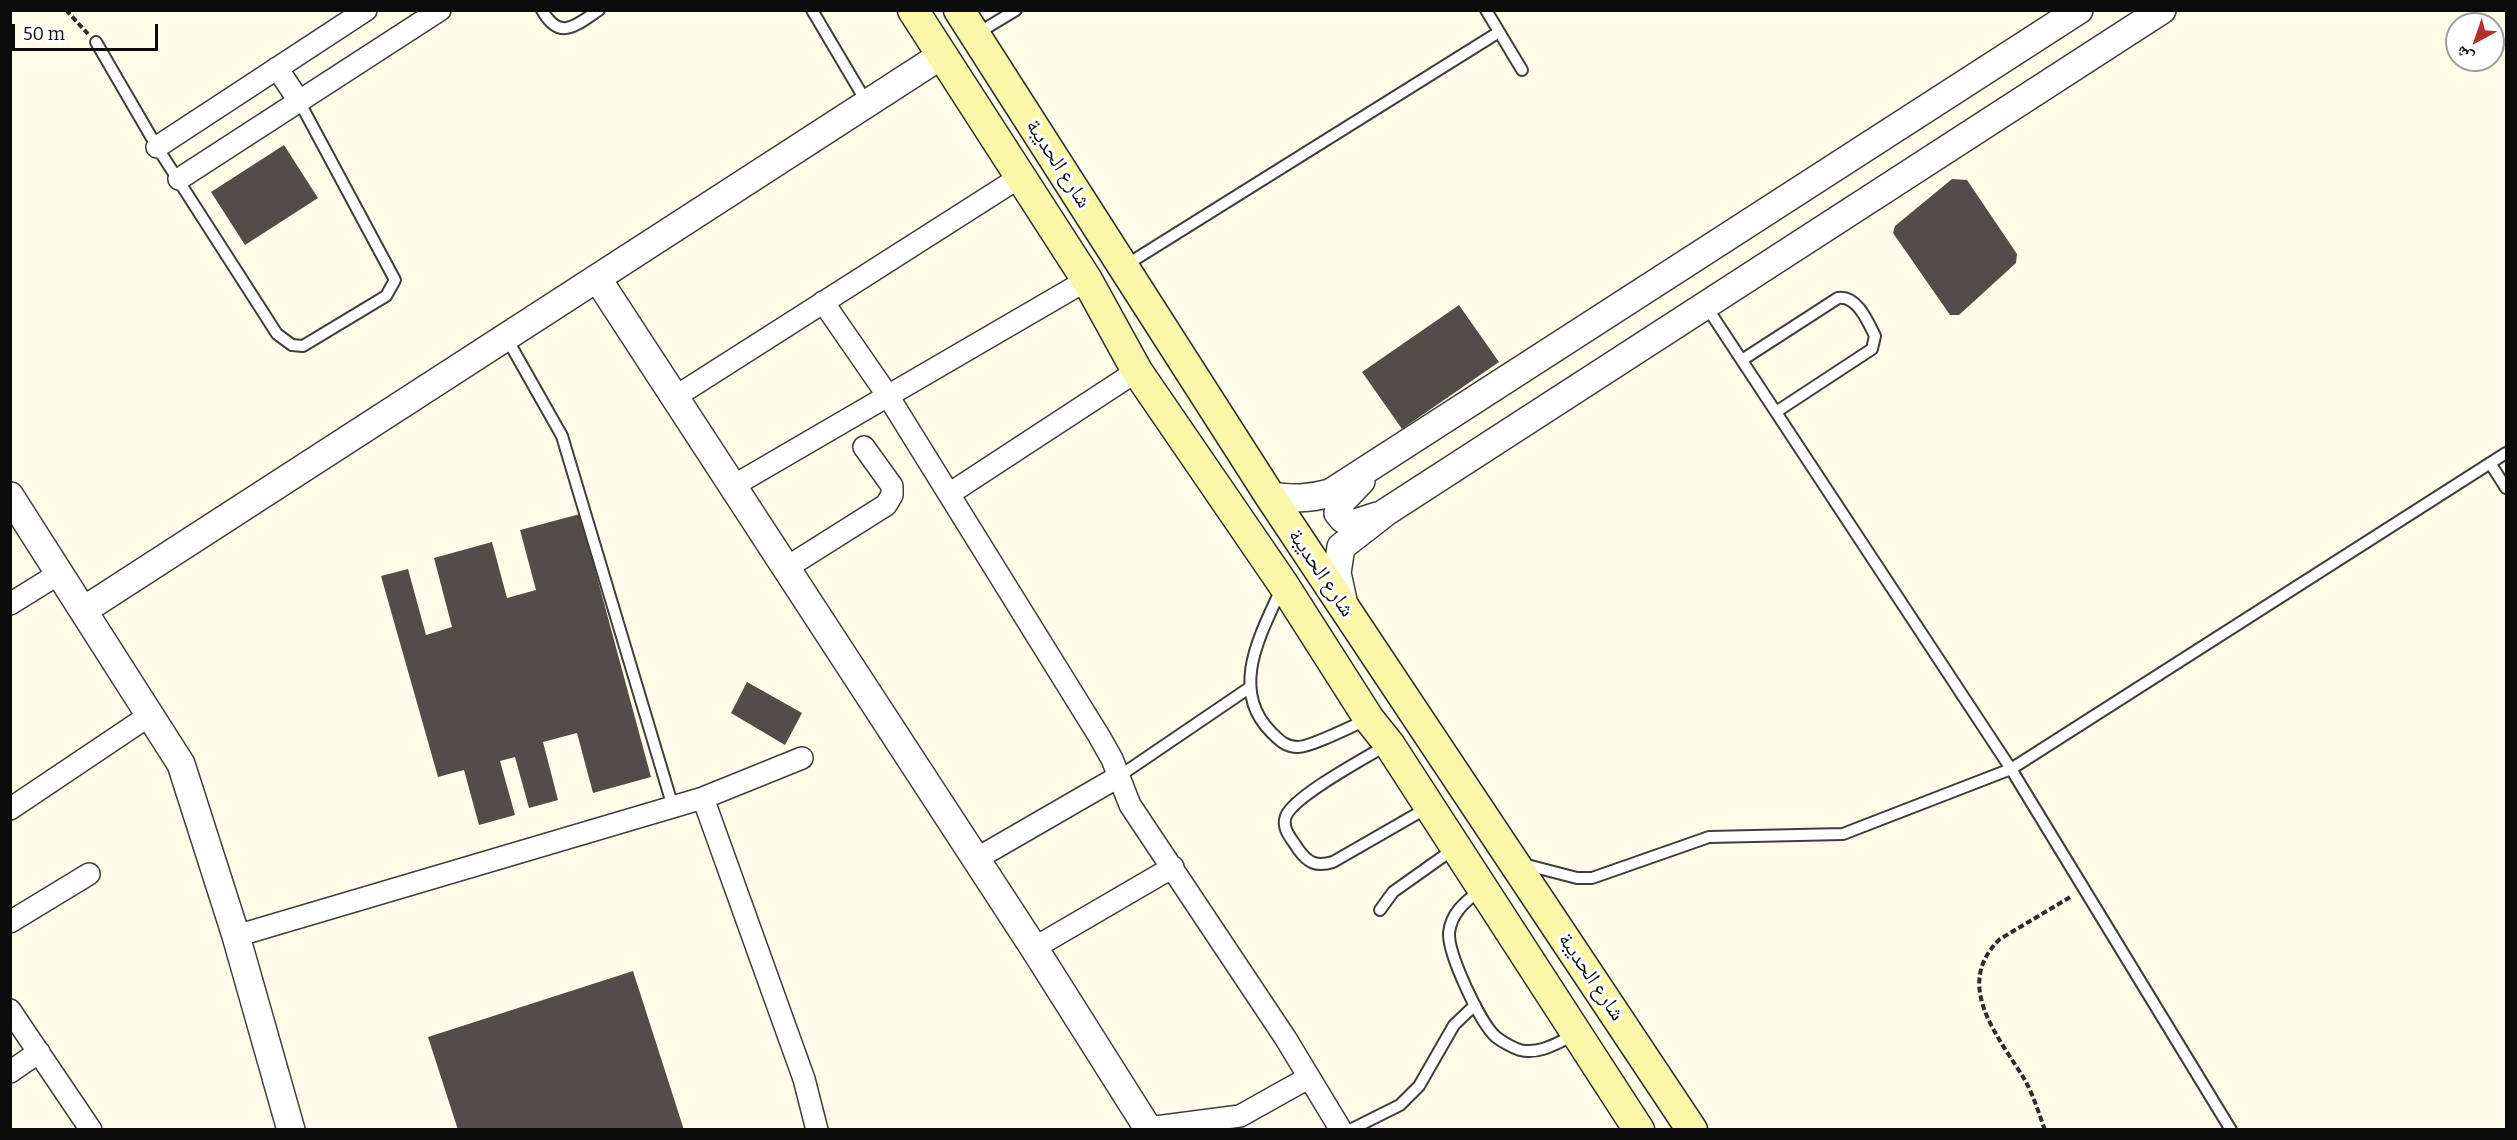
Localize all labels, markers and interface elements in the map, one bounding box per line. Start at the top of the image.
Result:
scale bar [15,12,160,50]
north arrow [2445,12,2505,72]
text: 50 m [23,23,65,45]
text: ش [2452,42,2477,67]
street label: شارع الحديبة [1020,115,1096,213]
street label: شارع الحديبة [1283,524,1359,622]
street label: شارع الحديبة [1553,928,1629,1026]

